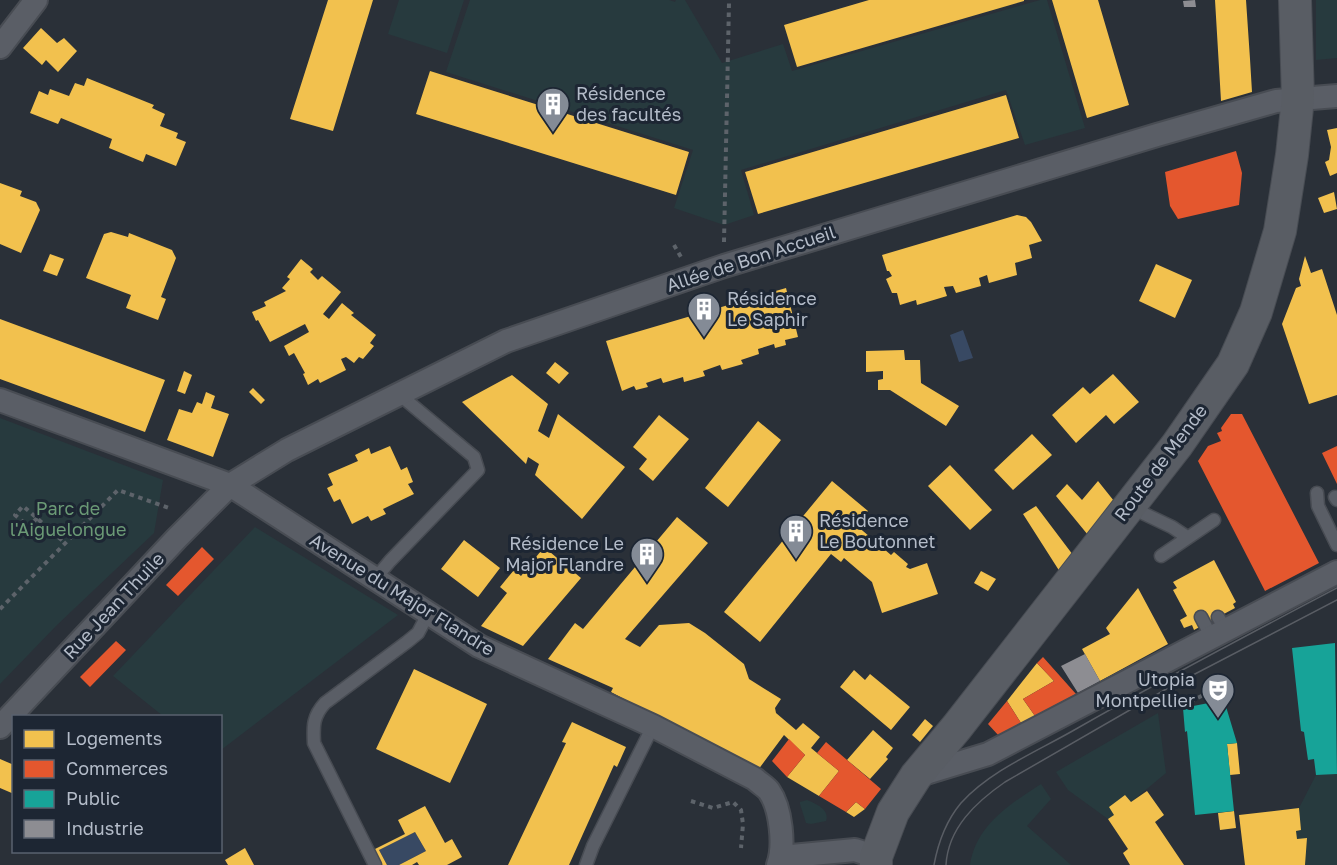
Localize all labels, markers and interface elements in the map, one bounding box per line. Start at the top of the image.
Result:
place label: Résidence des facultés [576,82,681,125]
building icon: Résidence des facultés [535,86,571,133]
street label: Allée de Bon Accueil [663,220,838,296]
place label: Résidence Le Saphir [727,287,817,330]
building icon: Résidence Le Saphir [686,291,722,338]
street label: Route de Mende [1109,400,1211,525]
park label: Parc de l'Aiguelongue [10,497,126,540]
place label: Résidence Le Boutonnet [819,509,936,552]
building icon: Résidence Le Boutonnet [778,513,814,560]
street label: Avenue du Major Flandre [306,528,499,660]
place label: Résidence Le Major Flandre [505,532,624,575]
building icon: Résidence Le Major Flandre [629,536,665,583]
street label: Rue Jean Thuile [58,547,168,663]
place label: Utopia Montpellier [1095,668,1195,711]
theatre icon: Utopia Montpellier [1200,672,1236,719]
legend [12,715,222,853]
text: Logements [66,727,162,749]
text: Commerces [66,757,168,779]
text: Public [66,787,120,809]
text: Industrie [66,817,144,839]

